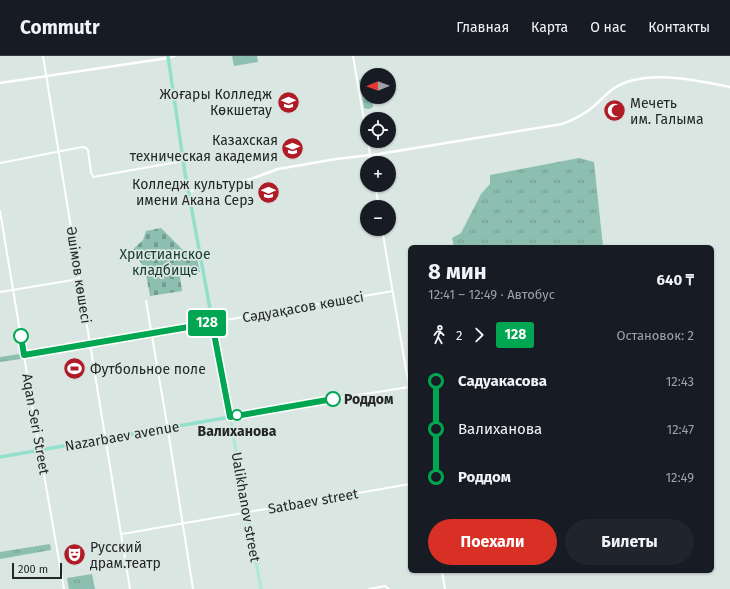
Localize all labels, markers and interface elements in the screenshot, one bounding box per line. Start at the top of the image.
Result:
text: Commutr [20,16,100,39]
text: Главная [456,19,509,36]
text: Карта [531,19,568,36]
text: О нас [590,19,626,36]
text: Контакты [648,19,710,36]
north arrow [360,68,396,104]
map controls [360,68,396,236]
place label: Жоғары Колледж Көкшетау [159,86,272,119]
school or university icon: Жоғары Колледж Көкшетау [275,89,301,115]
place label: Мечеть им. Галыма [630,95,704,128]
mosque icon: Мечеть им. Галыма [601,98,627,124]
button: locate [360,112,396,148]
place label: Казахская техническая академия [130,132,278,165]
school or university icon: Казахская техническая академия [280,135,306,161]
button: + [360,156,396,192]
place label: Колледж культуры имени Акана Серэ [132,176,254,209]
school or university icon: Колледж культуры имени Акана Серэ [256,179,282,205]
button: − [360,200,396,236]
street label: Әшімов көшесі [62,225,95,325]
park label: Христианское кладбище [119,246,211,279]
text: 8 мин [428,258,487,285]
text: 640 ₸ [657,271,694,289]
text: 12:41 – 12:49 · Автобус [428,287,555,302]
street label: Сәдуақасов көшесі [241,288,365,327]
line badge: 128 [184,310,230,336]
text: 128 [196,314,218,331]
icon: walk [428,324,450,346]
icon: forward [468,324,490,346]
text: 128 [504,326,526,343]
unlabelled marker [13,328,29,344]
text: 2 [456,328,462,343]
text: Остановок: 2 [616,328,694,343]
sports icon: Футбольное поле [61,356,87,382]
place label: Футбольное поле [90,361,206,378]
street label: Aqan Seri Street [18,372,53,477]
text: Садуакасова [458,372,547,390]
text: 12:43 [666,374,694,389]
marker: Роддом [325,391,341,407]
place label: Роддом [344,391,393,408]
marker: Валиханова [231,409,243,421]
street label: Nazarbaev avenue [64,418,181,455]
text: Валиханова [458,420,542,438]
text: 12:47 [667,422,694,437]
place label: Валиханова [198,423,277,440]
street label: Ualikhanov street [227,451,264,564]
text: Роддом [458,468,511,486]
text: 12:49 [665,470,694,485]
street label: Satbaev street [267,485,360,518]
button: Поехали [428,519,557,565]
button: Билеты [565,519,694,565]
place label: Русский драм.театр [90,539,161,572]
theatre icon: Русский драм.театр [62,542,88,568]
scale bar [12,561,62,580]
text: 200 m [18,563,48,576]

